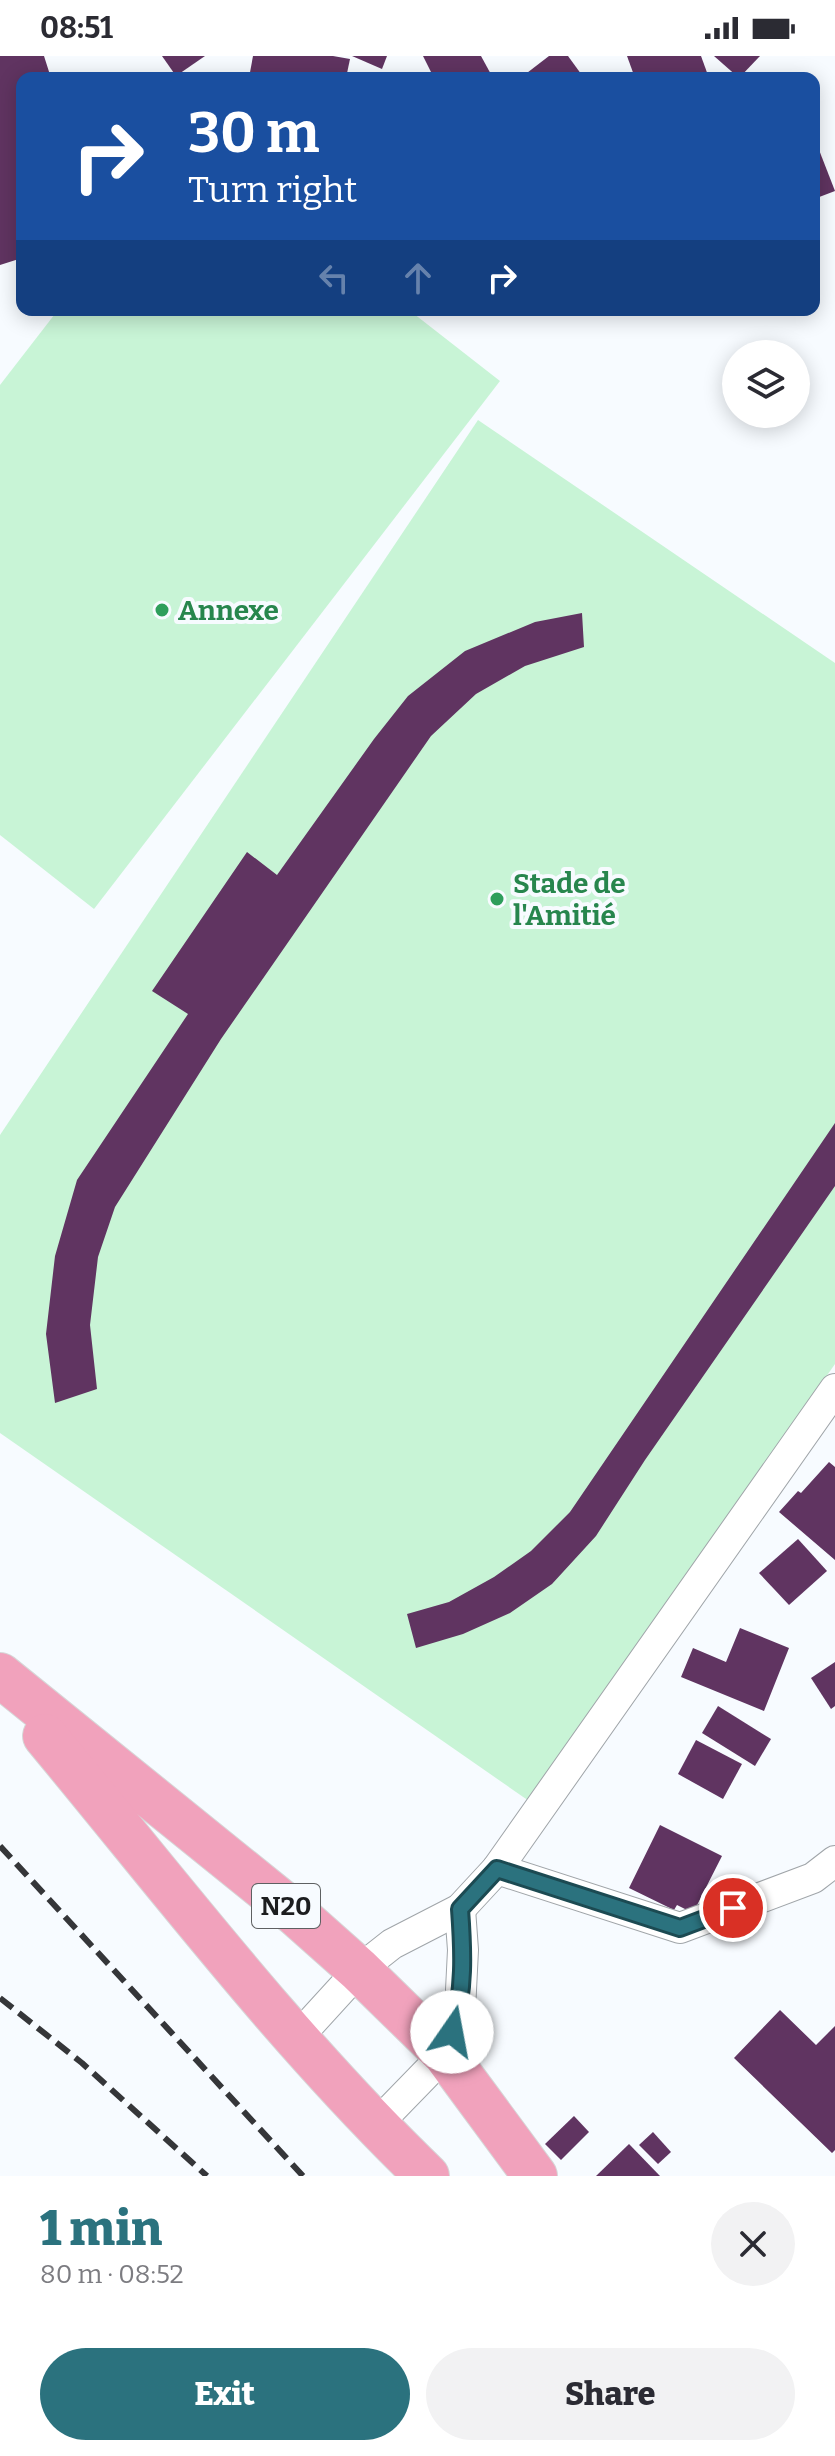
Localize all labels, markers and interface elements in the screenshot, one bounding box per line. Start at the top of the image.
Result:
text: 08:51 [40,10,113,46]
text: 30 m [188,100,319,167]
icon: right [56,104,160,208]
text: Turn right [188,168,357,212]
icon: left [312,256,356,300]
icon: ahead [396,256,440,300]
icon: right [480,256,524,300]
map controls [722,340,810,428]
button: layers [722,340,810,428]
place label: Annexe [178,594,279,627]
marker: Annexe [153,601,171,619]
place label: Stade de l'Amitié [513,867,626,932]
marker: Stade de l'Amitié [488,890,506,908]
pin [699,1874,767,1942]
road number: N20 [252,1884,320,1928]
icon: arrive [711,1886,755,1930]
position arrow [410,1990,494,2074]
text: 1 min [40,2200,162,2258]
button: close [711,2202,795,2286]
text: 80 m · 08:52 [40,2259,184,2290]
button: Exit [40,2348,410,2440]
button: Share [426,2348,795,2440]

